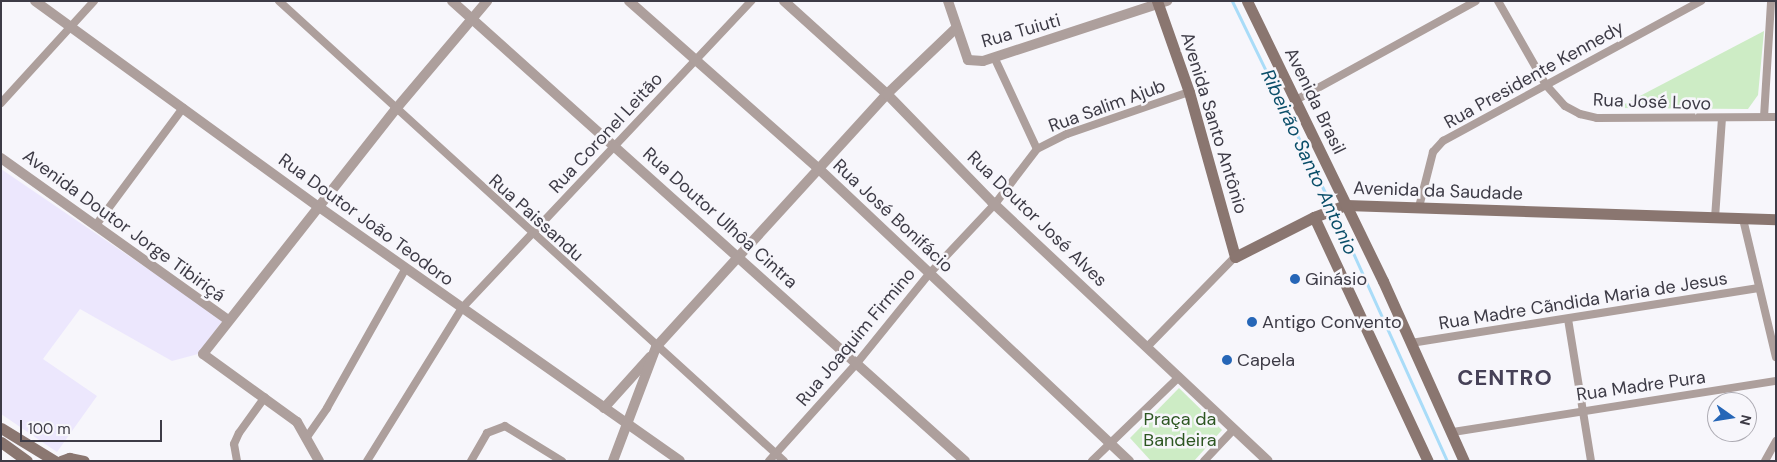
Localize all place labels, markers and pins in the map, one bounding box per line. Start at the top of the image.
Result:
place label: Ginásio [1305,268,1367,290]
marker: Ginásio [1289,273,1301,285]
place label: Antigo Convento [1262,311,1402,333]
marker: Antigo Convento [1246,316,1258,328]
place label: Capela [1237,349,1295,371]
marker: Capela [1221,354,1233,366]

